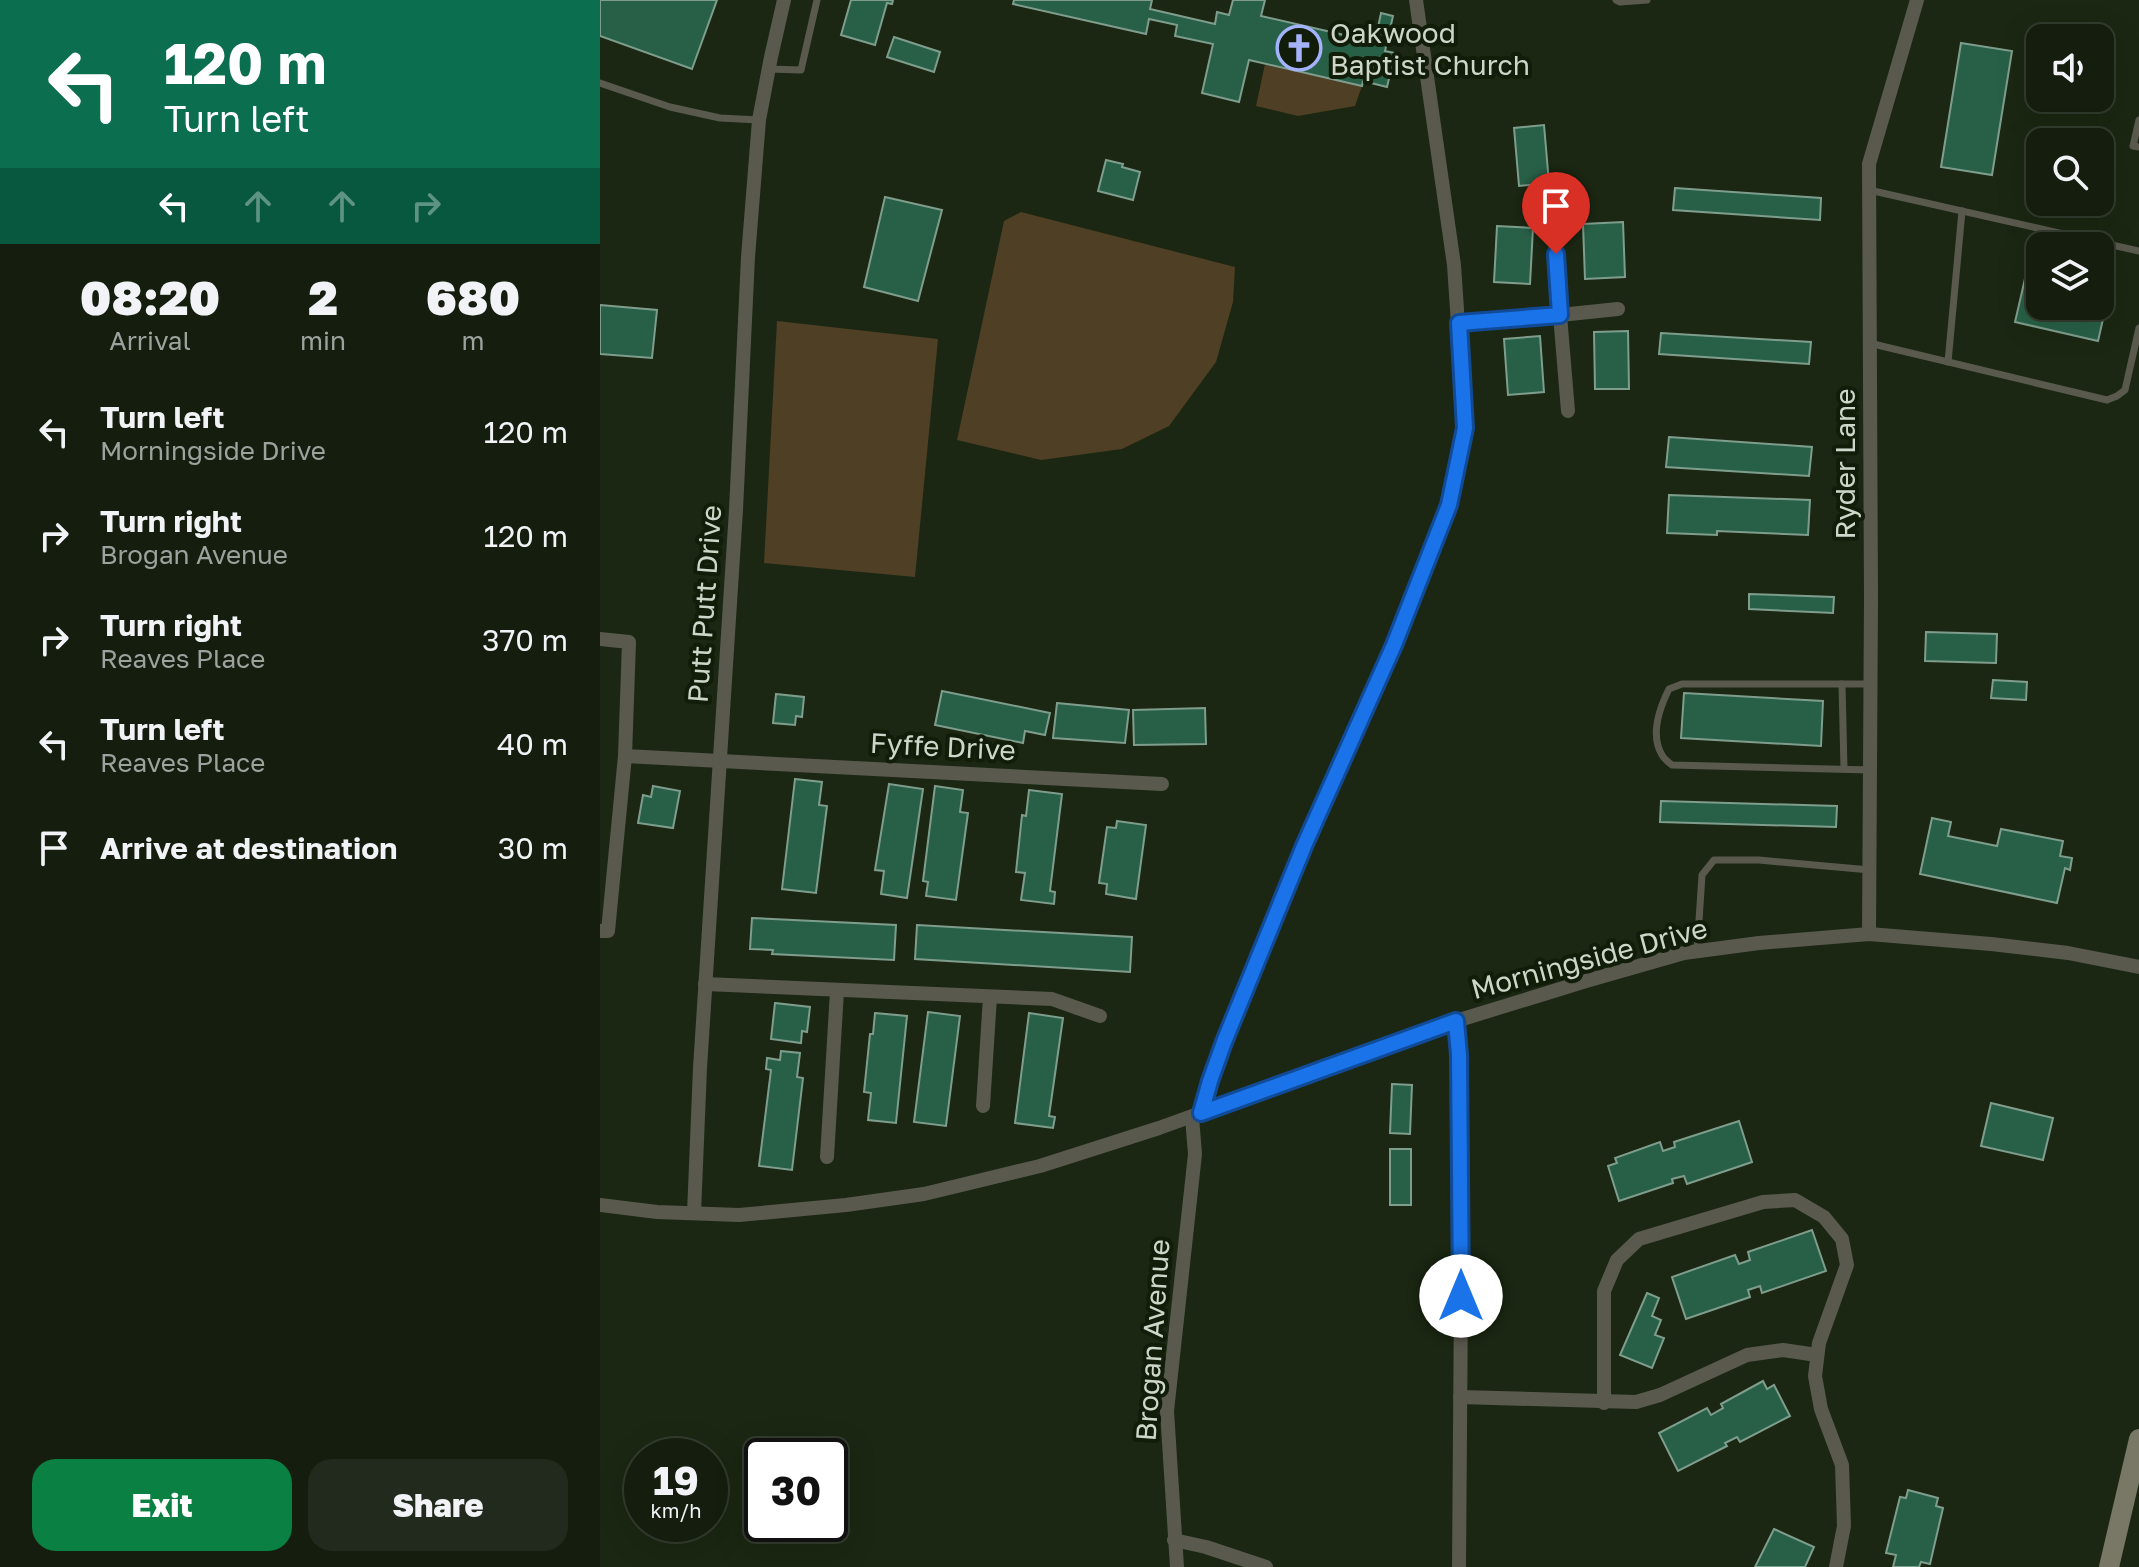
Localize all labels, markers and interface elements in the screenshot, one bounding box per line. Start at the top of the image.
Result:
place label: Oakwood Baptist Church [1330,16,1530,81]
church icon: Oakwood Baptist Church [1275,24,1323,72]
map controls [2026,24,2114,320]
button: sound [2026,24,2114,112]
text: 120 m [164,29,326,96]
icon: left [32,32,136,136]
text: Turn left [164,97,310,140]
button: search [2026,128,2114,216]
pin [1522,172,1590,254]
icon: left [152,184,196,228]
icon: ahead [236,184,280,228]
icon: ahead [320,184,364,228]
icon: right [404,184,448,228]
icon: arrive [1534,184,1578,228]
button: layers [2026,232,2114,320]
text: 08:20 [80,268,220,326]
text: 2 [308,268,338,326]
text: 680 [426,268,520,326]
text: Arrival [109,325,191,356]
text: min [300,325,346,356]
text: m [461,325,484,356]
street label: Ryder Lane [1828,388,1861,540]
text: Turn left [100,399,225,435]
icon: left [32,410,76,454]
text: 120 m [483,414,568,450]
text: Morningside Drive [100,435,326,466]
text: Turn right [100,503,242,539]
street label: Putt Putt Drive [681,504,727,704]
icon: right [32,514,76,558]
text: 120 m [483,518,568,554]
text: Brogan Avenue [100,539,288,570]
text: Turn right [100,607,242,643]
icon: right [32,618,76,662]
text: 370 m [482,622,568,658]
text: Reaves Place [100,643,265,674]
text: Turn left [100,711,225,747]
icon: left [32,722,76,766]
text: 40 m [497,726,568,762]
street label: Fyffe Drive [869,726,1017,766]
text: Reaves Place [100,747,265,778]
icon: arrive [32,826,76,870]
text: Arrive at destination [100,830,397,866]
text: 30 m [498,830,568,866]
street label: Morningside Drive [1467,911,1711,1005]
street label: Brogan Avenue [1128,1238,1176,1442]
position arrow [1419,1254,1503,1338]
speed limit sign: 30 [744,1438,848,1542]
text: 19 [653,1456,699,1504]
button: Exit [32,1459,292,1551]
button: Share [308,1459,568,1551]
text: km/h [651,1498,701,1522]

